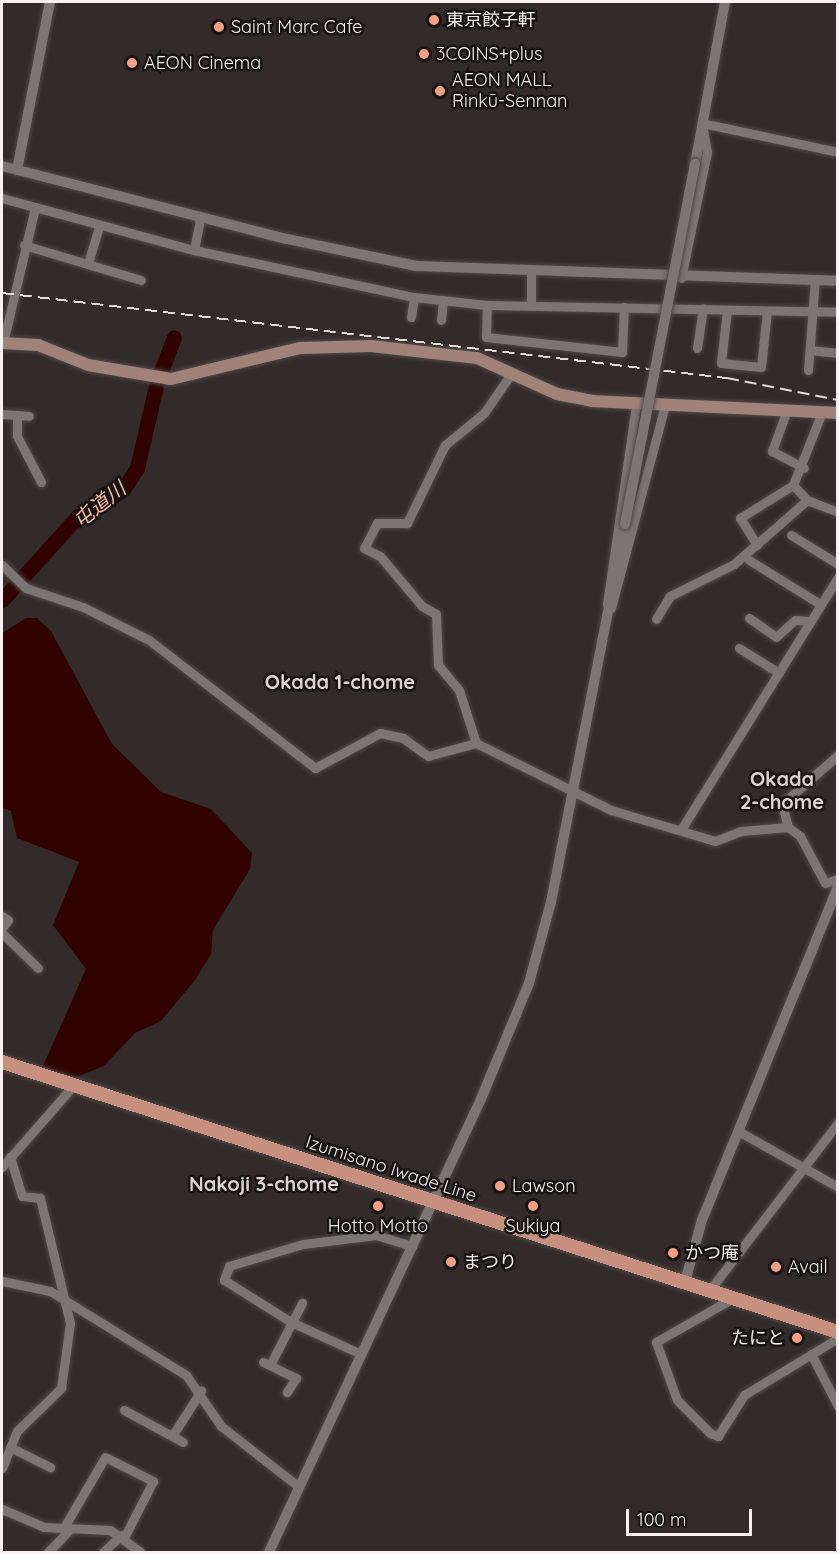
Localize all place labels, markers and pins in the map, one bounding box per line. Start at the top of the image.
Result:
place label: 東京餃子軒 [446,9,536,31]
marker: 東京餃子軒 [427,13,441,27]
place label: Saint Marc Cafe [231,16,362,38]
marker: Saint Marc Cafe [212,20,226,34]
place label: 3COINS+plus [436,43,542,65]
marker: 3COINS+plus [417,47,431,61]
place label: AEON Cinema [144,52,261,74]
marker: AEON Cinema [125,56,139,70]
place label: AEON MALL Rinkū-Sennan [452,70,568,112]
marker: AEON MALL Rinkū-Sennan [433,84,447,98]
place label: Lawson [512,1175,576,1197]
marker: Lawson [493,1179,507,1193]
marker: Hotto Motto [371,1199,385,1213]
marker: Sukiya [526,1199,540,1213]
place label: Hotto Motto [328,1215,428,1237]
place label: Sukiya [506,1215,560,1237]
place label: かつ庵 [685,1242,739,1264]
marker: かつ庵 [666,1246,680,1260]
place label: まつり [463,1251,517,1273]
marker: まつり [444,1255,458,1269]
place label: Avail [788,1256,828,1278]
marker: Avail [769,1260,783,1274]
place label: たにと [731,1327,785,1349]
marker: たにと [790,1331,804,1345]

